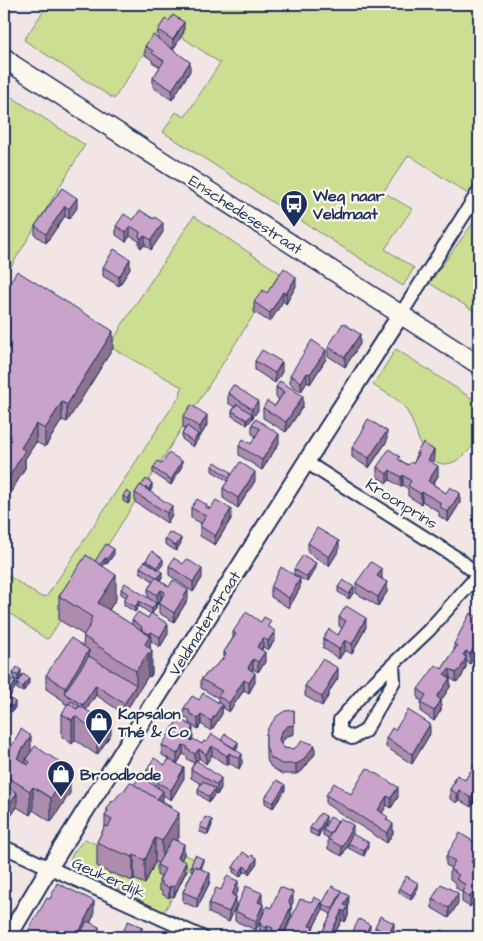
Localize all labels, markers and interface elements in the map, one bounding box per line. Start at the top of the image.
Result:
street label: Enschedesestraat [184,170,307,260]
place label: Weg naar Veldmaat [312,185,385,225]
bus stop icon: Weg naar Veldmaat [279,189,309,228]
street label: Kroonprins [361,473,442,535]
street label: Veldmaterstraat [164,566,246,680]
place label: Kapsalon Thé & Co [117,703,189,743]
shop icon: Kapsalon Thé & Co [84,707,114,746]
shop icon: Broodbode [46,759,76,798]
place label: Broodbode [80,764,162,786]
street label: Geukerdijk [68,852,149,904]

